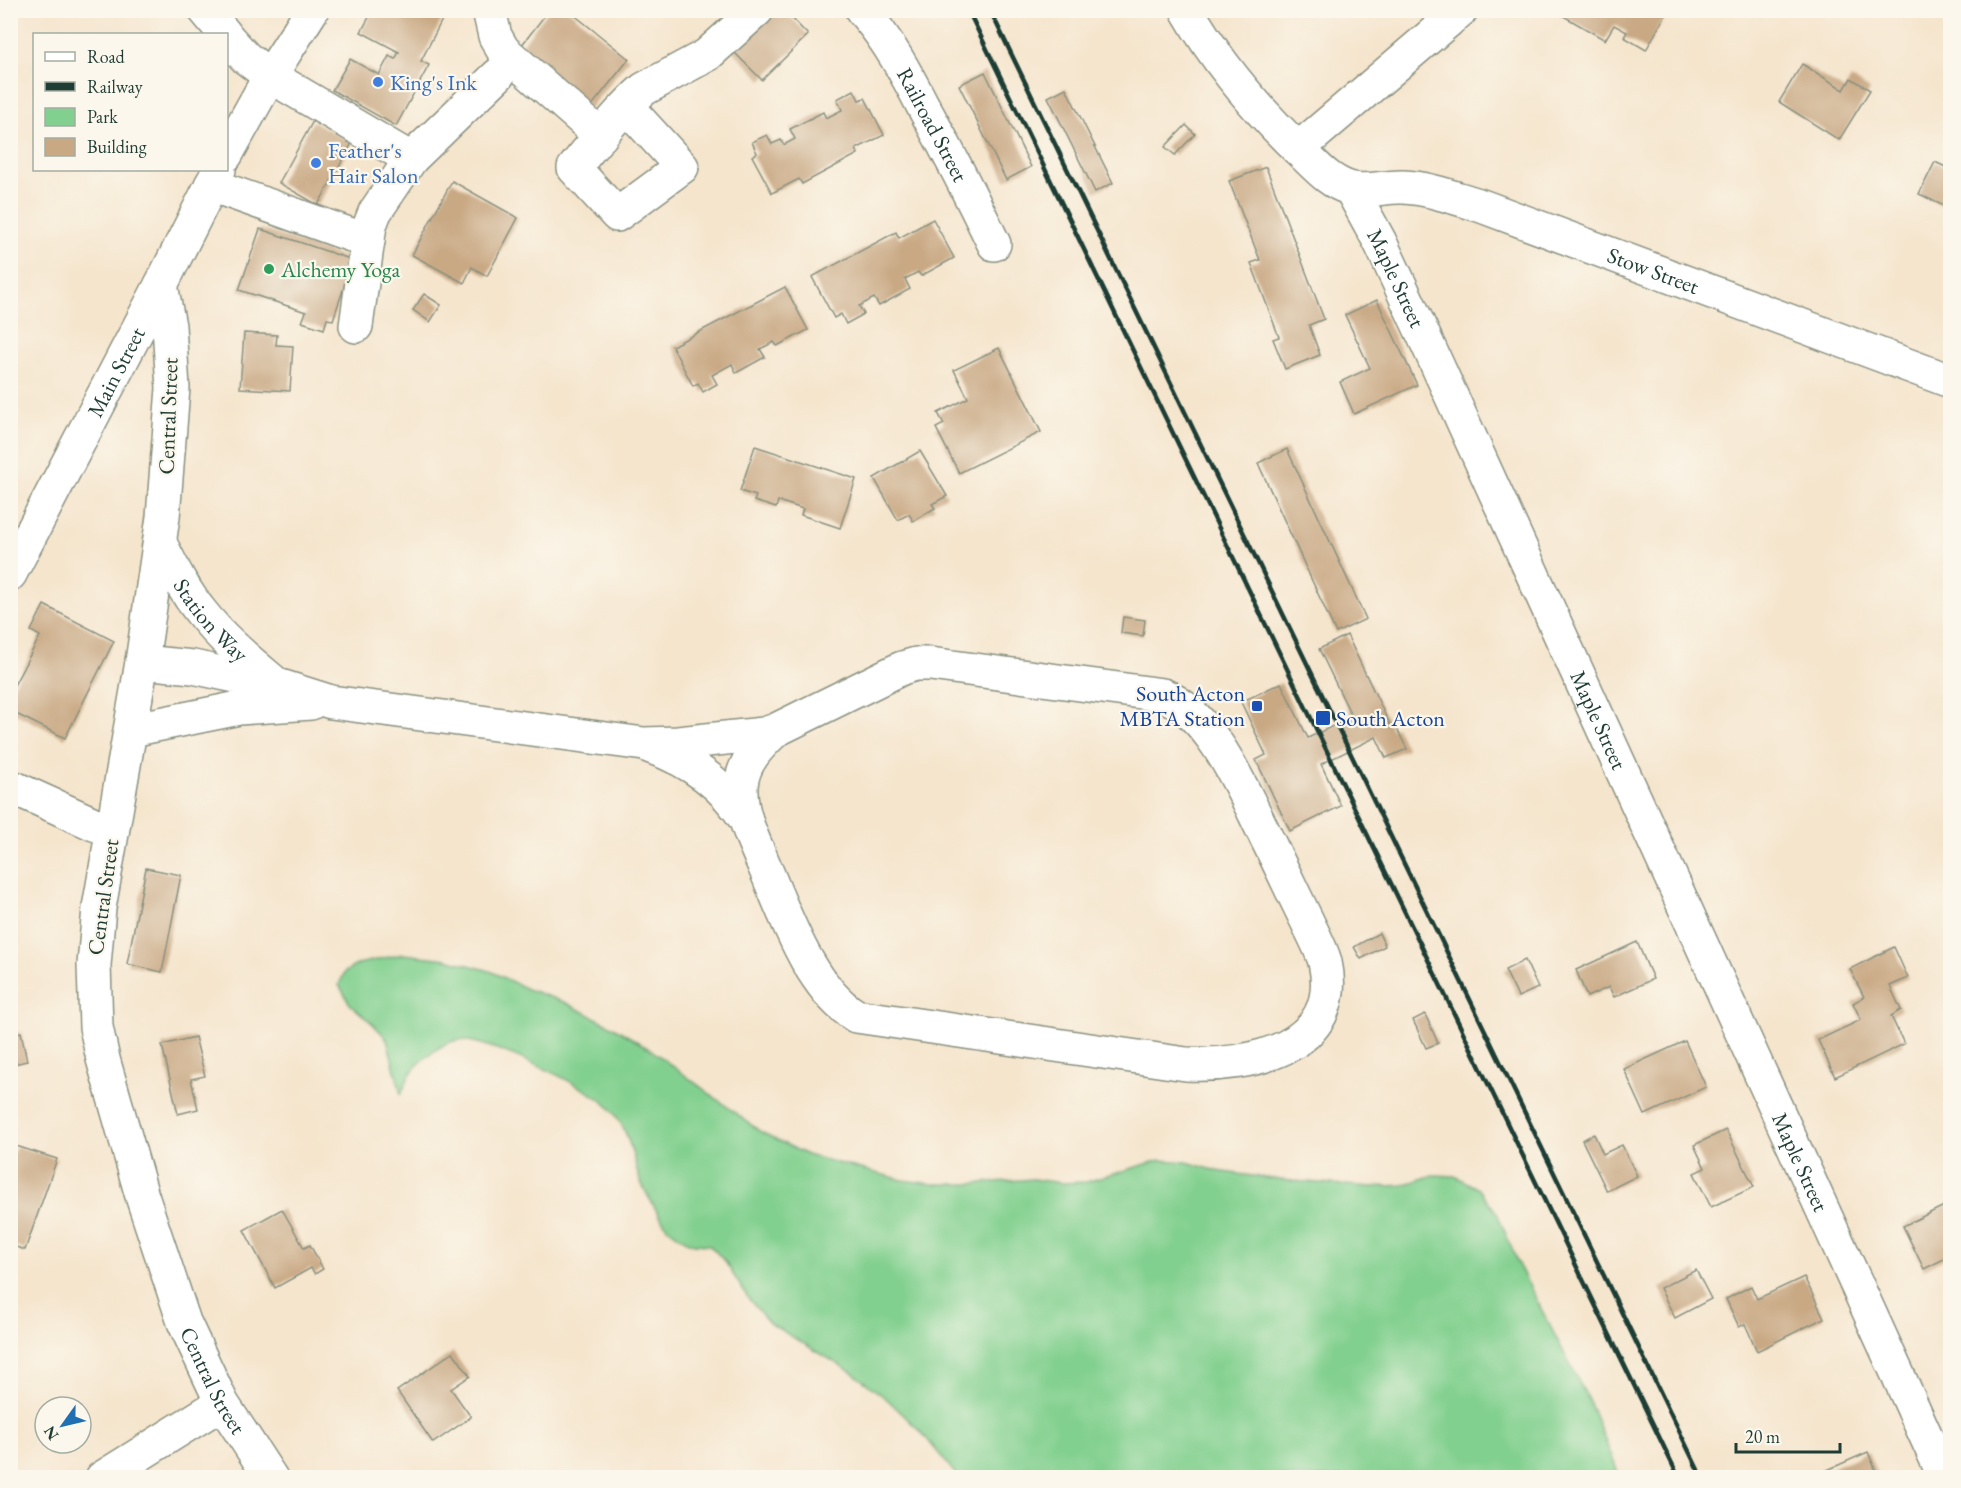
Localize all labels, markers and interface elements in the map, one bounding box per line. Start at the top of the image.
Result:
legend [33,33,228,171]
text: Road [87,45,126,68]
street label: Railroad Street [890,62,975,187]
place label: King's Ink [390,68,478,97]
text: Railway [87,75,143,98]
marker: King's Ink [371,75,385,89]
text: Park [87,105,118,128]
text: Building [87,135,147,158]
place label: Feather's Hair Salon [328,136,419,190]
marker: Feather's Hair Salon [309,156,323,170]
street label: Maple Street [1361,223,1432,332]
street label: Stow Street [1603,240,1703,300]
place label: Alchemy Yoga [280,255,401,284]
marker: Alchemy Yoga [262,262,276,276]
street label: Main Street [80,322,151,422]
street label: Central Street [151,357,185,475]
street label: Station Way [167,573,255,668]
street label: Maple Street [1564,666,1634,774]
place label: South Acton MBTA Station [1119,679,1245,733]
marker: South Acton MBTA Station [1250,699,1264,713]
place label: South Acton [1336,704,1445,733]
marker: South Acton [1314,709,1332,727]
street label: Central Street [81,837,126,957]
street label: Maple Street [1766,1108,1836,1216]
street label: Central Street [174,1322,253,1440]
north arrow [33,1395,93,1455]
scale bar [1736,1416,1840,1454]
text: N [39,1422,63,1444]
text: 20 m [1745,1425,1780,1448]

